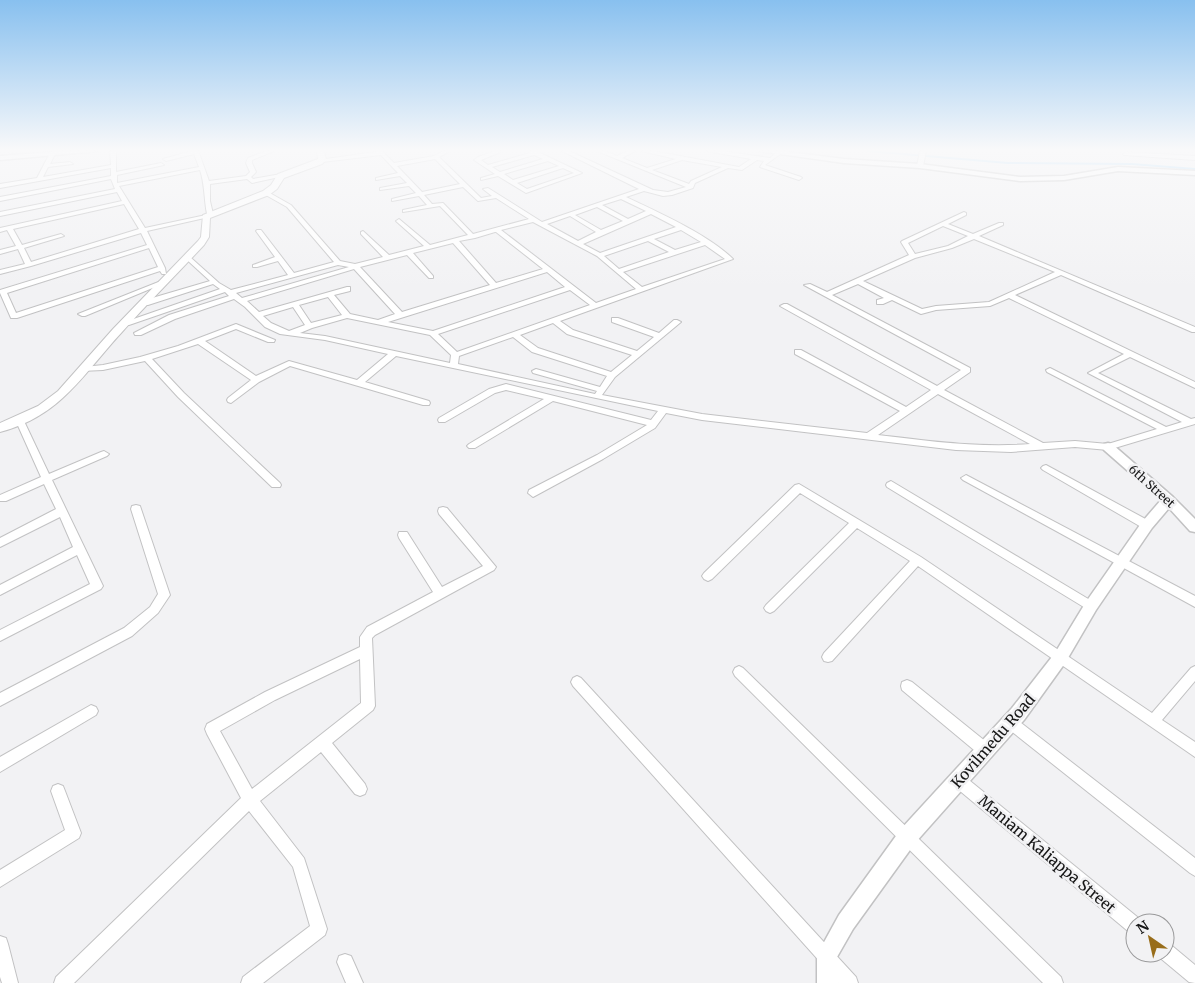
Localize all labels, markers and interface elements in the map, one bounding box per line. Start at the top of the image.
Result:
street label: 6th Street [1126,461,1178,511]
street label: Kovilmedu Road [947,690,1039,792]
street label: Maniam Kaliappa Street [974,791,1120,917]
north arrow [1125,913,1175,963]
text: N [1133,917,1152,938]

